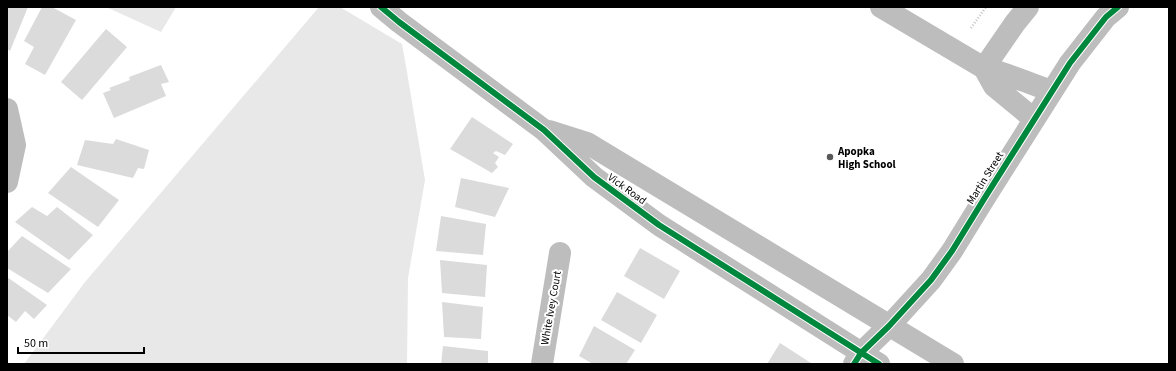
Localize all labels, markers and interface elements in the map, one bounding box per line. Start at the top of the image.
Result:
place label: Apopka High School [837,144,897,172]
street label: Martin Street [963,149,1007,207]
marker: Apopka High School [825,152,835,162]
street label: Vick Road [605,170,649,208]
street label: White Ivey Court [537,269,565,346]
scale bar [18,329,144,355]
text: 50 m [24,335,48,352]

